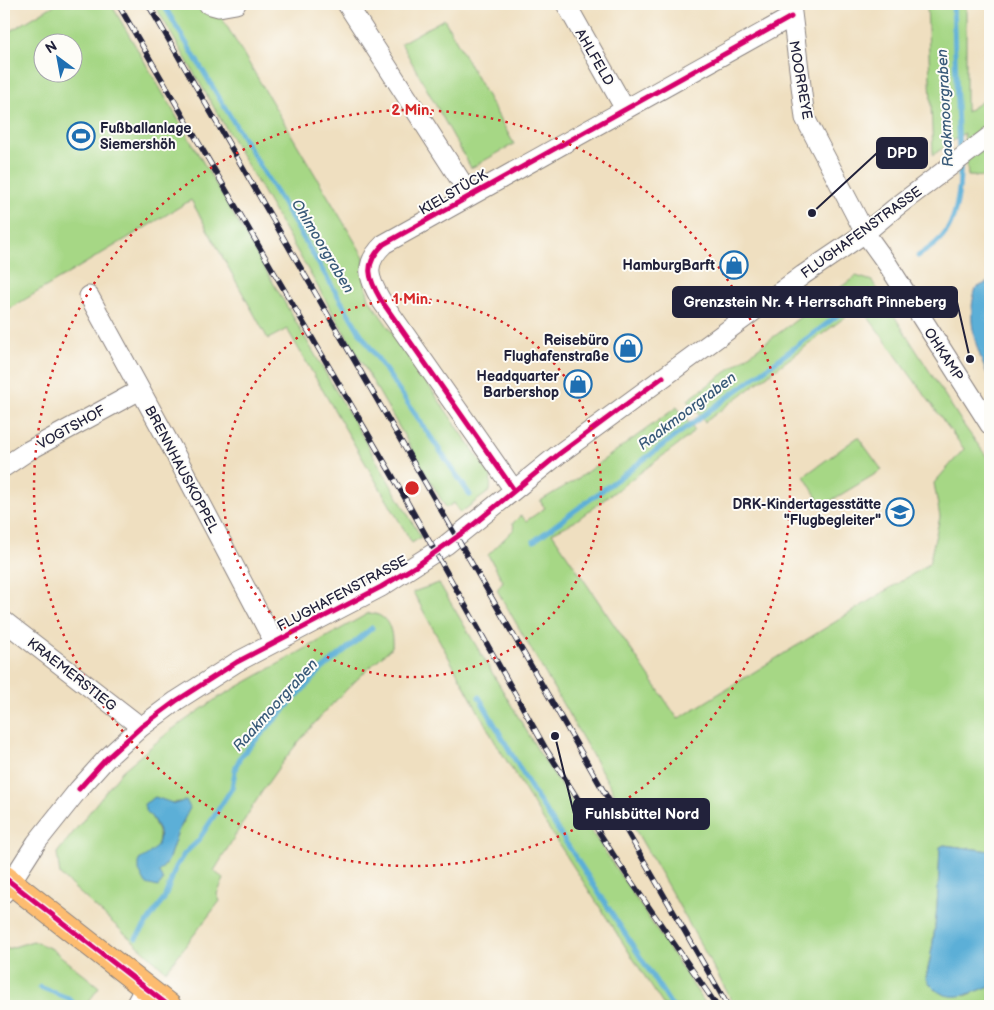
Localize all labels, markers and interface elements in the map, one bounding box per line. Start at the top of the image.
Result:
street label: AHLFELD [572,26,618,89]
north arrow [32,32,82,82]
text: N [42,37,60,57]
street label: MOORREYE [785,39,816,121]
water label: Raakmoorgraben [933,48,958,167]
text: 2 Min. [391,101,433,120]
place label: Fußballanlage Siemershöh [100,120,191,153]
sports icon: Fußballanlage Siemershöh [66,121,96,151]
callout: DPD [877,138,927,168]
text: DPD [887,144,917,163]
street label: KIELSTÜCK [416,165,491,219]
street label: FLUGHAFENSTRASSE [798,183,925,282]
water label: Ohlmoorgraben [287,196,358,297]
shop icon: HamburgBarft [719,250,749,280]
place label: HamburgBarft [622,257,715,274]
callout: Grenzstein Nr. 4 Herrschaft Pinneberg [673,287,957,317]
text: 1 Min. [393,290,431,309]
text: Grenzstein Nr. 4 Herrschaft Pinneberg [683,293,947,312]
street label: OHKAMP [920,325,967,384]
place label: Reisebüro Flughafenstraße [504,332,609,365]
shop icon: Reisebüro Flughafenstraße [613,333,643,363]
place label: Headquarter Barbershop [477,368,559,401]
water label: Raakmoorgraben [634,368,740,455]
shop icon: Headquarter Barbershop [563,369,593,399]
street label: VOGTSHOF [34,402,109,453]
street label: BRENNHAUSKOPPEL [141,403,222,536]
centre of rings [403,479,421,497]
place label: DRK-Kindertagesstätte "Flugbegleiter" [732,496,881,529]
school or university icon: DRK-Kindertagesstätte "Flugbegleiter" [885,497,915,527]
street label: FLUGHAFENSTRASSE [274,552,410,635]
street label: KRAEMERSTIEG [24,634,120,715]
water label: Raakmoorgraben [229,655,322,756]
callout: Fuhlsbüttel Nord [574,799,709,829]
text: Fuhlsbüttel Nord [585,805,699,824]

